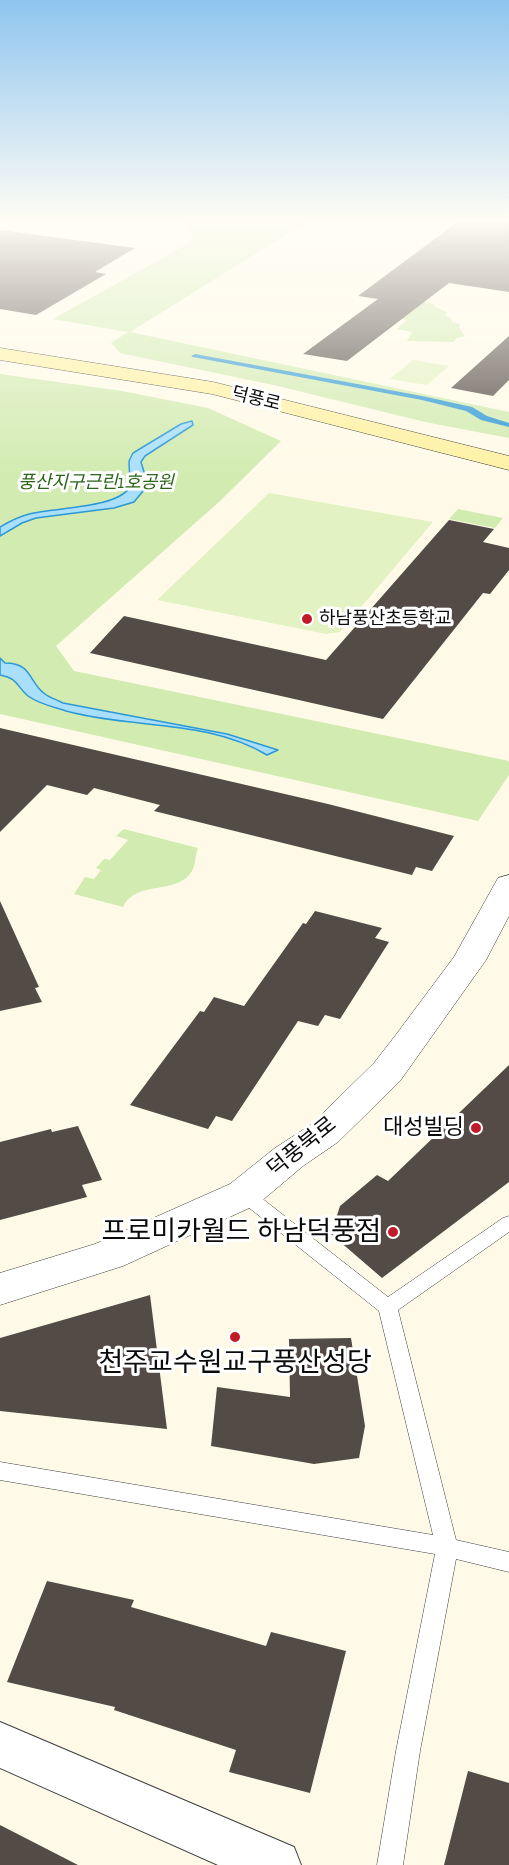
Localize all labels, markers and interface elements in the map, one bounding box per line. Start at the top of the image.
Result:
street label: 덕풍로 [229,383,283,415]
park label: 풍산지구근린1호공원 [18,472,174,494]
place label: 하남풍산초등학교 [319,608,451,630]
marker: 하남풍산초등학교 [300,612,314,626]
street label: 덕풍북로 [262,1111,342,1183]
place label: 대성빌딩 [383,1115,464,1141]
marker: 대성빌딩 [469,1121,483,1135]
place label: 프로미카월드 하남덕풍점 [102,1216,381,1248]
marker: 프로미카월드 하남덕풍점 [386,1225,400,1239]
marker: 천주교수원교구풍산성당 [228,1330,242,1344]
place label: 천주교수원교구풍산성당 [98,1347,372,1379]

